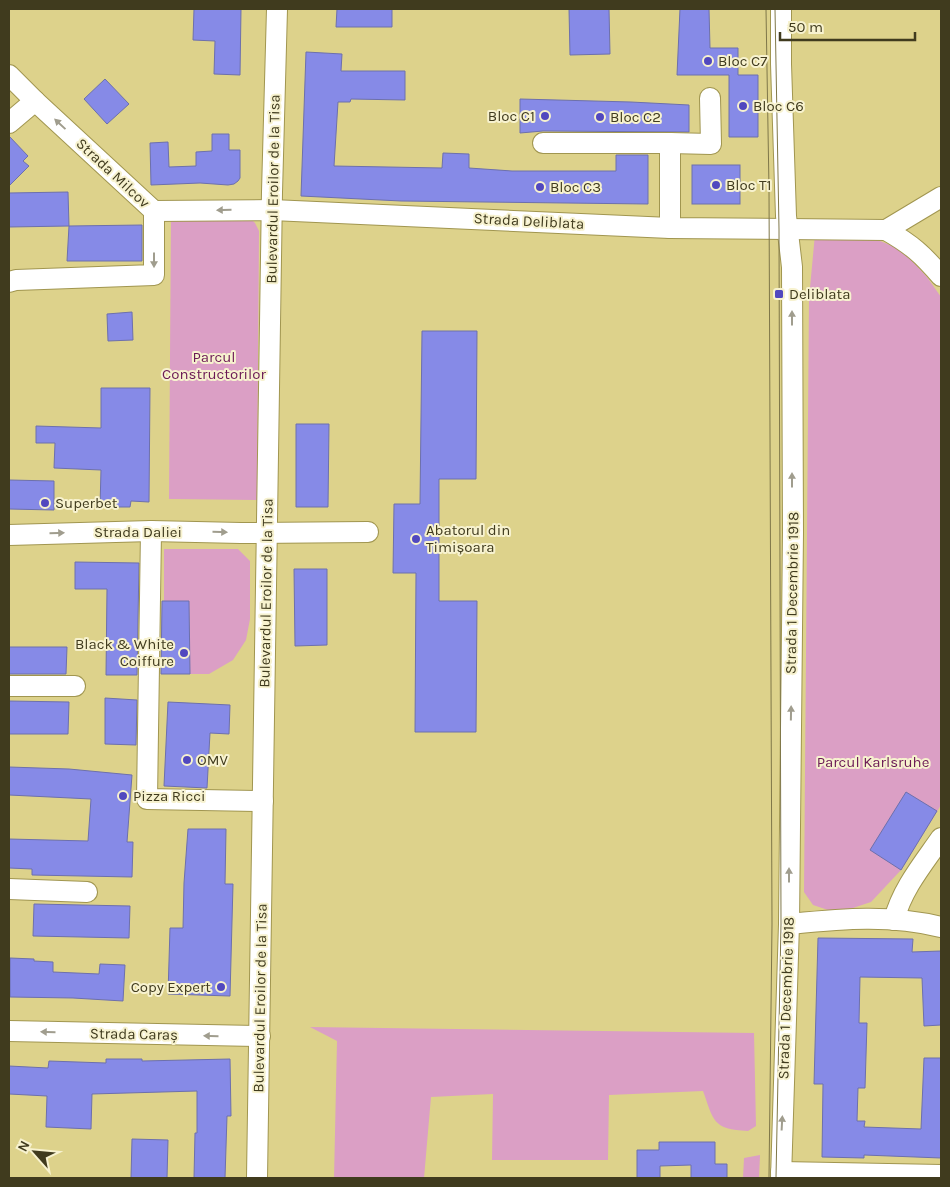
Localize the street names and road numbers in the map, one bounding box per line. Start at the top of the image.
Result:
street label: Bulevardul Eroilor de la Tisa [262,94,284,284]
street label: Strada Milcov [73,134,154,212]
street label: Strada Deliblata [473,209,585,233]
street label: Bulevardul Eroilor de la Tisa [255,498,277,688]
street label: Strada 1 Decembrie 1918 [782,512,802,674]
street label: Strada Daliei [94,523,182,541]
street label: Bulevardul Eroilor de la Tisa [249,903,271,1093]
street label: Strada 1 Decembrie 1918 [774,916,798,1080]
street label: Strada Caraș [90,1024,178,1044]

